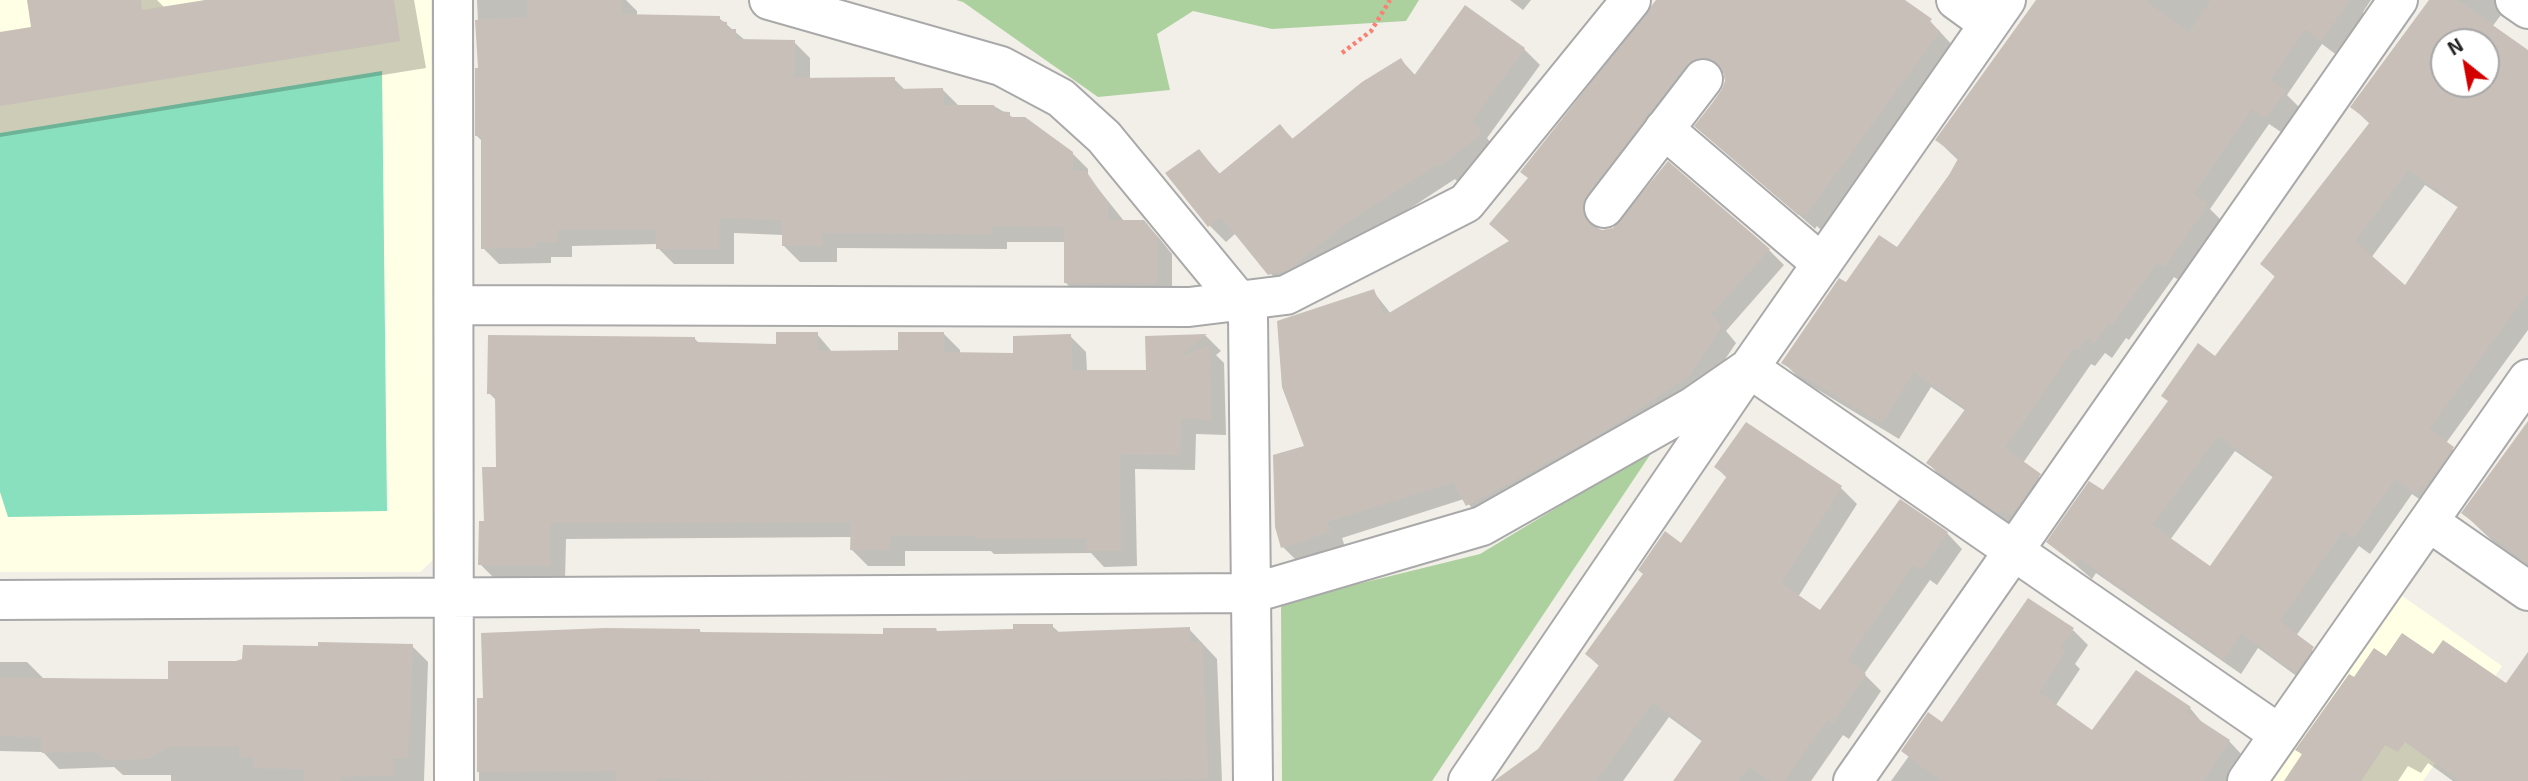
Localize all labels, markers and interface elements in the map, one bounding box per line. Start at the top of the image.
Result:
north arrow [2430,28,2500,98]
text: N [2443,33,2467,60]

